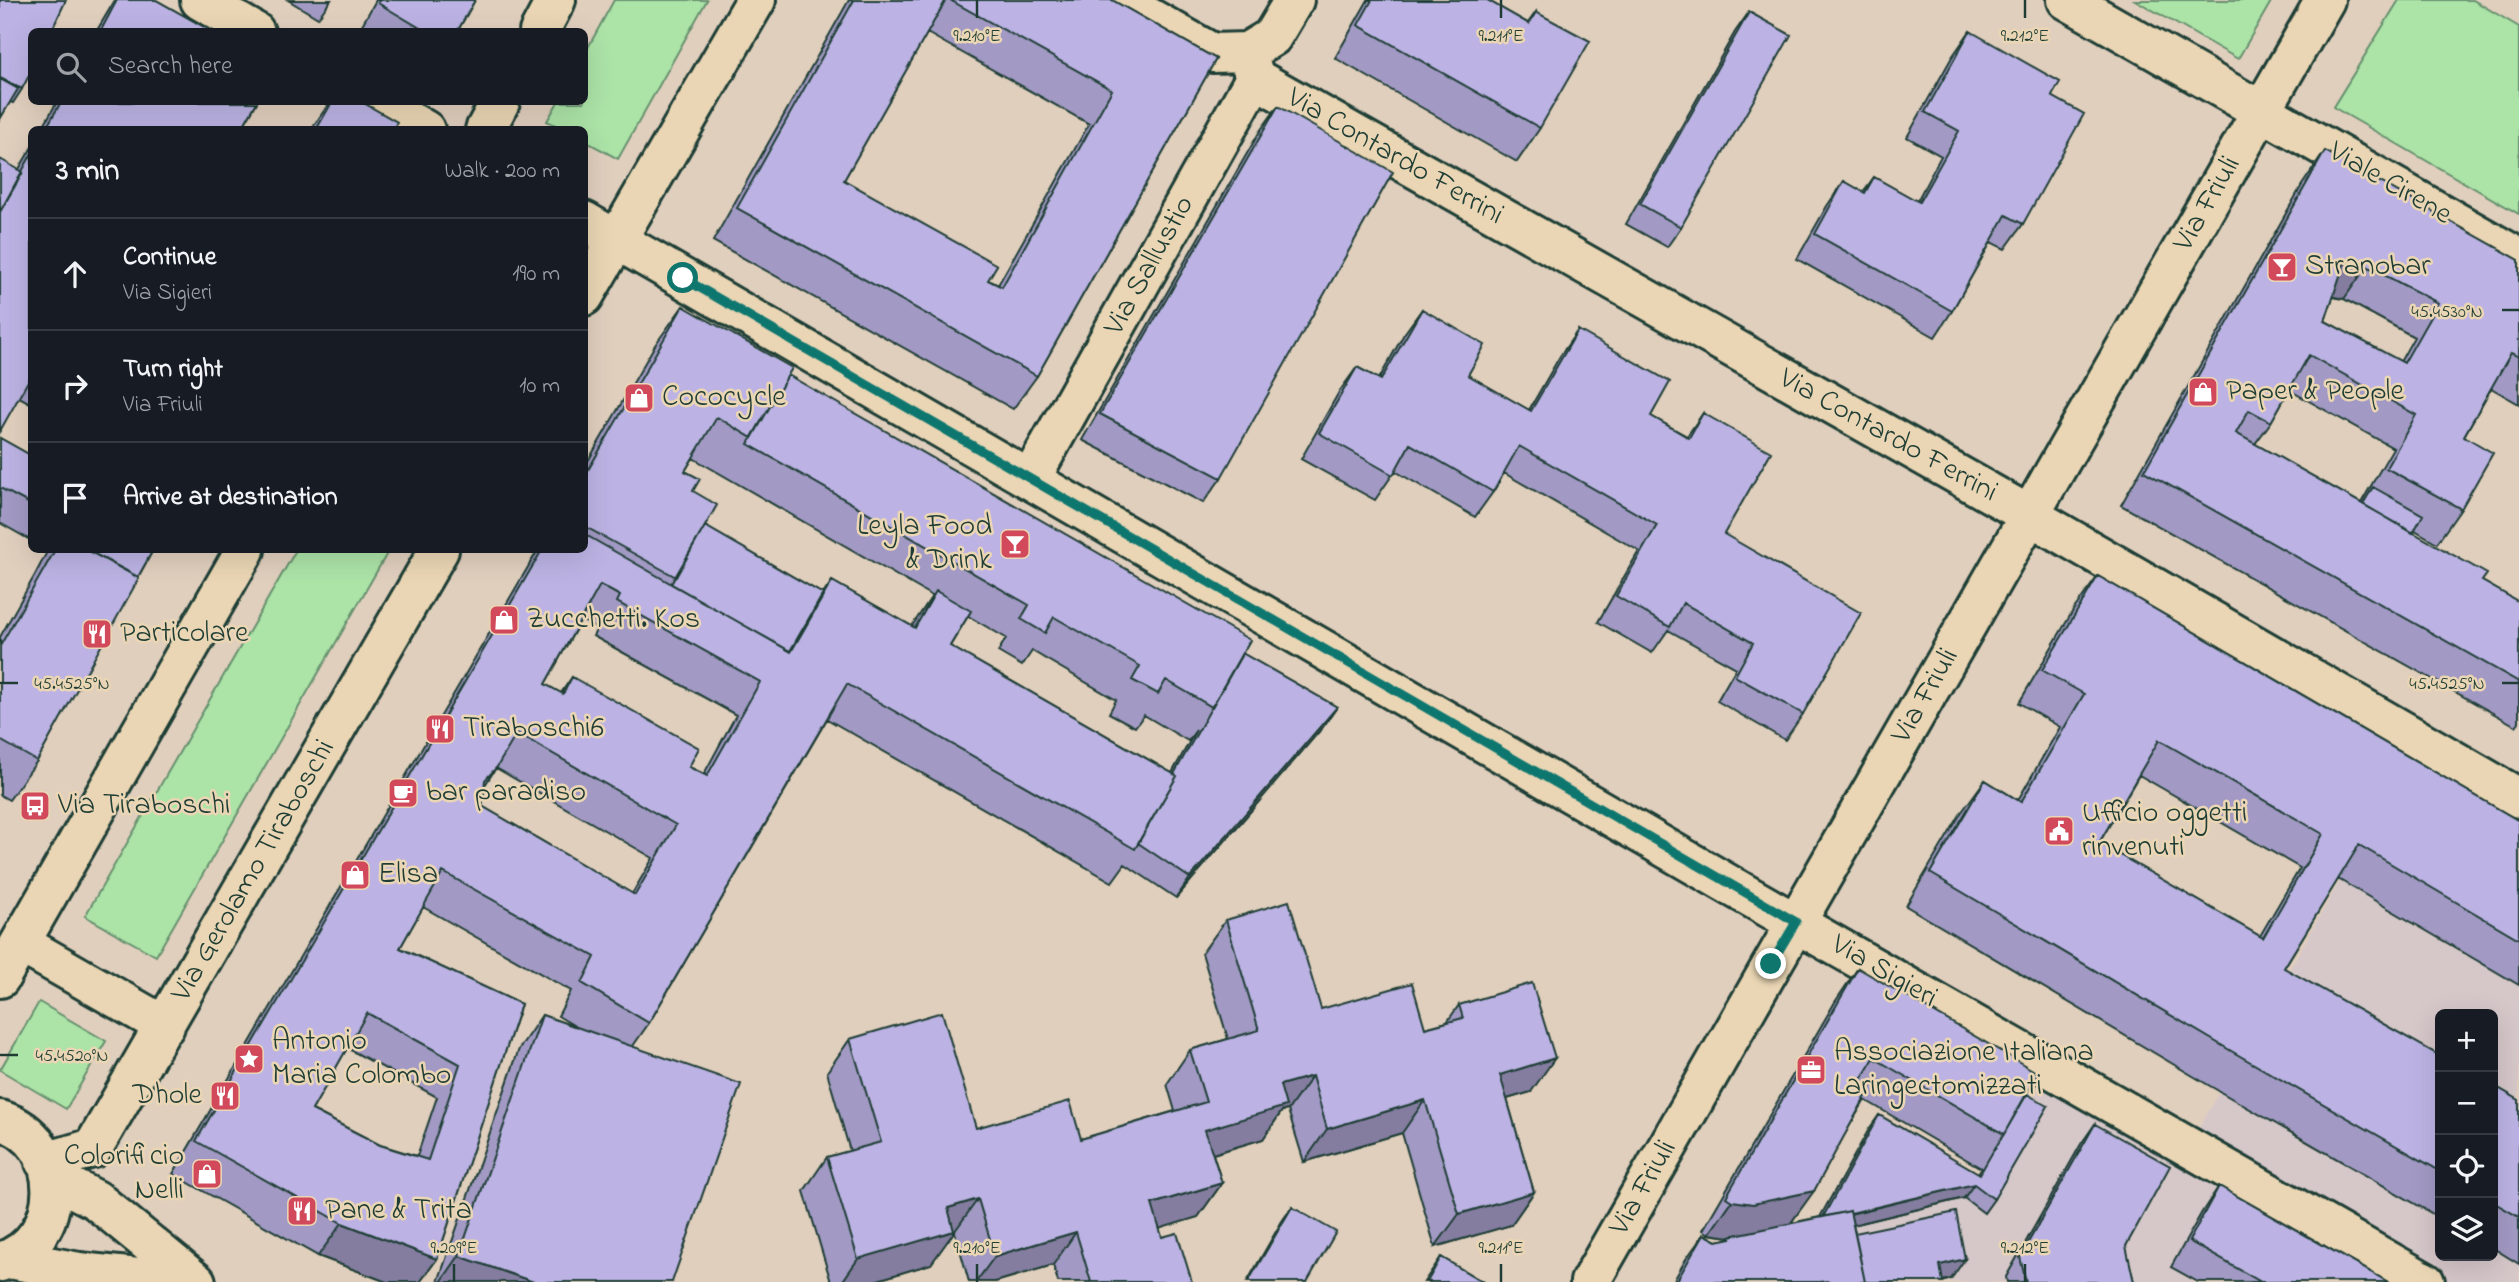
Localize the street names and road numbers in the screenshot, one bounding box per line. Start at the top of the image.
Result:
street label: Via Contardo Ferrini [1277,76,1512,237]
street label: Viale Cirene [2319,130,2460,237]
street label: Via Friuli [2162,148,2253,261]
street label: Via Sallustio [1093,188,1206,345]
street label: Via Contardo Ferrini [1770,357,2005,514]
street label: Via Friuli [1880,640,1971,753]
street label: Via Gerolamo Tiraboschi [160,732,347,1011]
street label: Via Sigieri [1822,923,1945,1020]
street label: Via Friuli [1598,1132,1689,1245]

